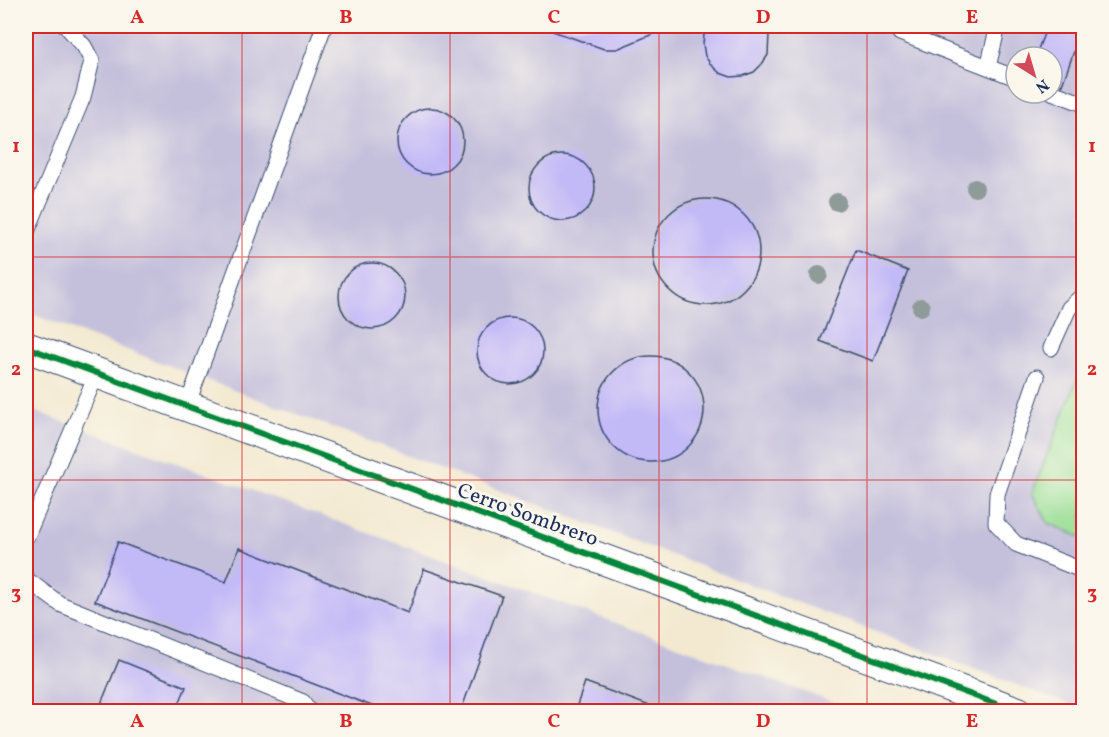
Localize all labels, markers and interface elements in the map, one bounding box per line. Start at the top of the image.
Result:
text: A [130,4,144,32]
text: B [339,4,353,32]
text: C [548,4,561,32]
text: D [756,4,770,32]
text: E [966,4,978,32]
north arrow [1004,45,1064,105]
text: N [1030,73,1053,98]
text: 1 [12,133,20,161]
text: 1 [1088,133,1096,161]
text: 2 [11,356,21,384]
text: 2 [1087,356,1097,384]
street label: Cerro Sombrero [453,476,602,554]
text: 3 [11,580,21,608]
text: 3 [1087,580,1097,608]
text: A [130,708,144,736]
text: B [339,708,353,736]
text: C [548,708,561,736]
text: D [756,708,770,736]
text: E [966,708,978,736]

